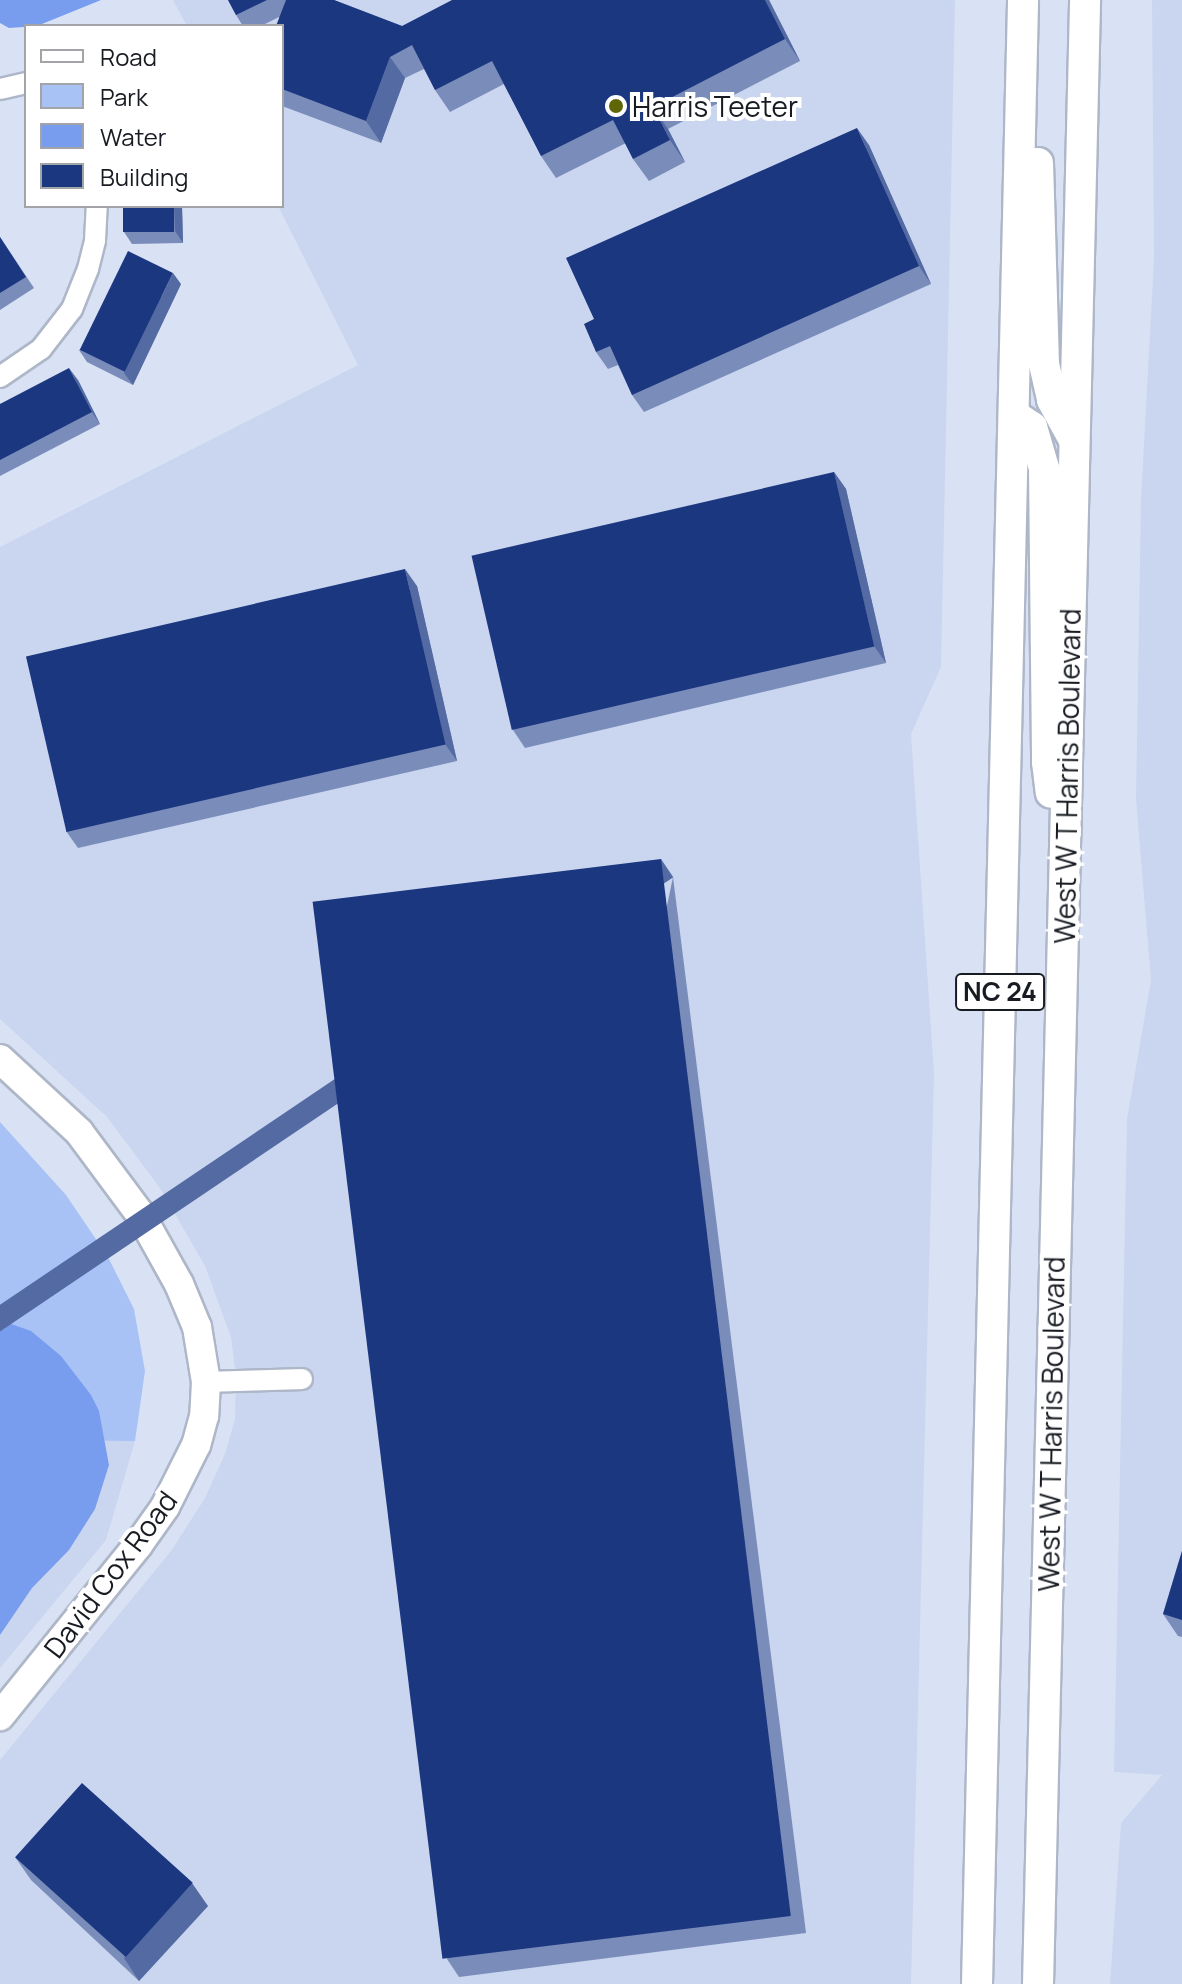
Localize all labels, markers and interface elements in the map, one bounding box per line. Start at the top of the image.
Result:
legend [24,24,284,208]
text: Road [100,40,157,73]
text: Park [100,80,148,113]
place label: Harris Teeter [632,89,798,123]
marker: Harris Teeter [607,97,625,115]
text: Water [100,120,167,153]
text: Building [100,160,188,193]
street label: West W T Harris Boulevard [1047,608,1087,944]
road number: NC 24 [954,970,1046,1014]
street label: West W T Harris Boulevard [1031,1256,1071,1592]
street label: David Cox Road [36,1484,184,1664]

